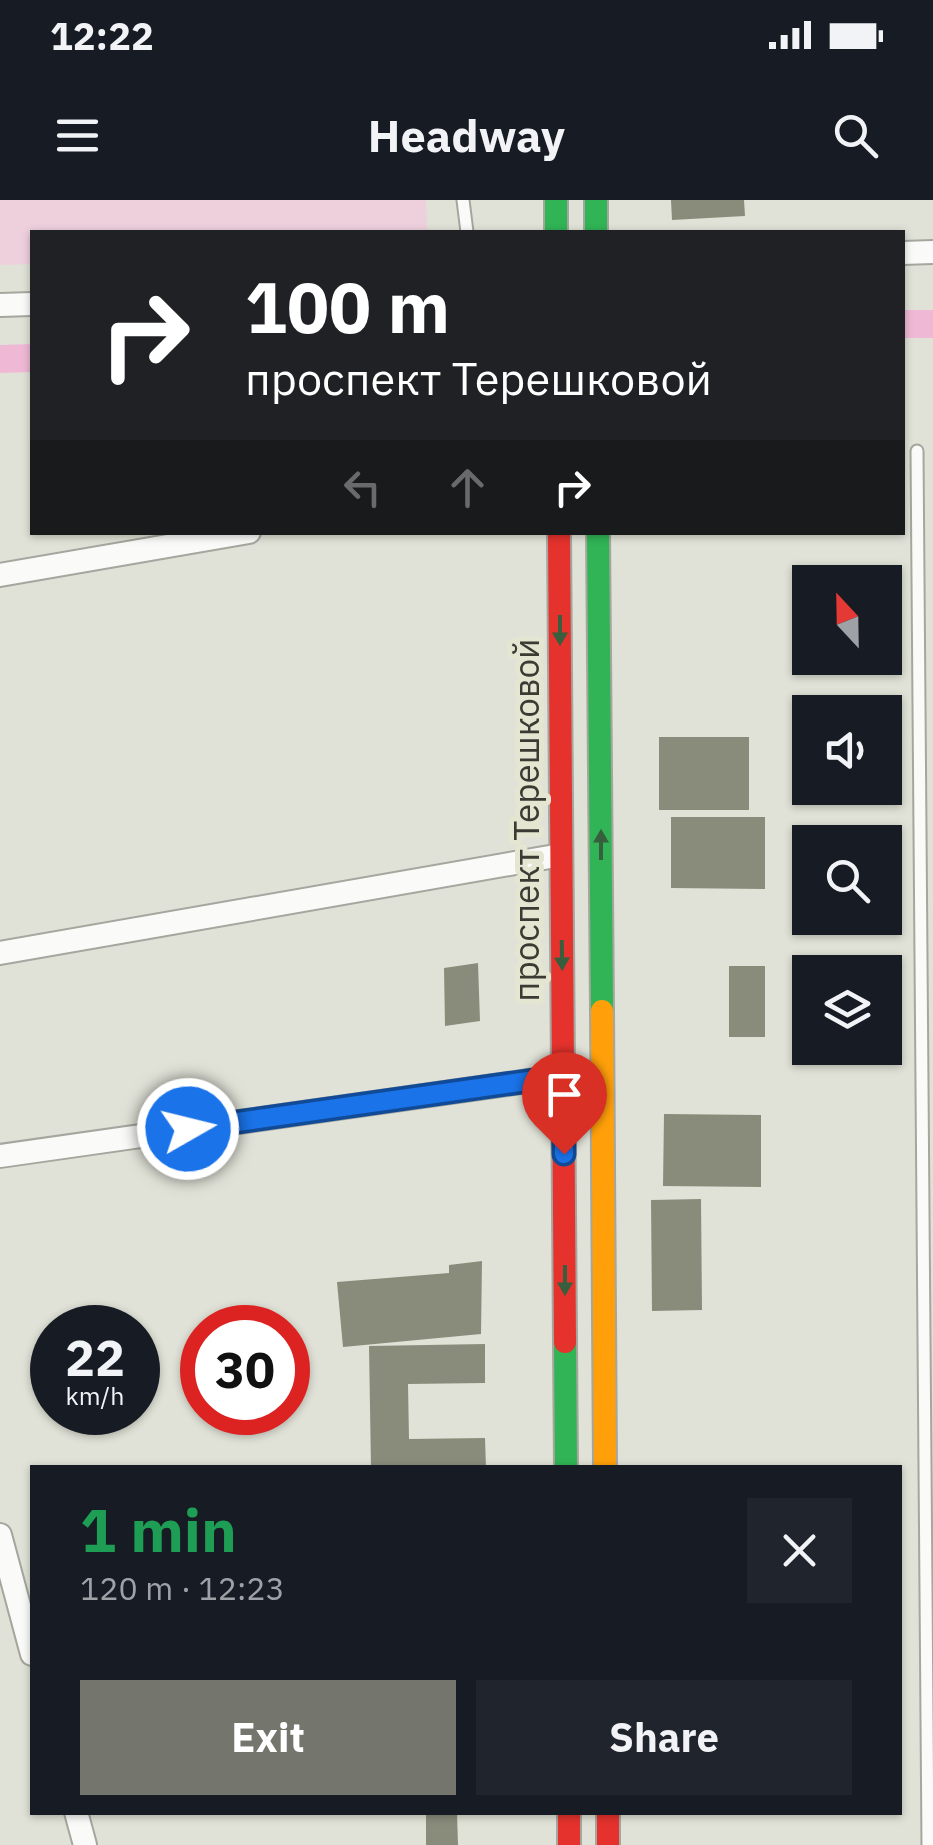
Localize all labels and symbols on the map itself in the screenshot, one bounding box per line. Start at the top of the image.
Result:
north arrow [792,565,902,675]
one-way arrow [552,614,568,646]
street label: проспект Терешковой [503,638,549,1002]
one-way arrow [592,829,608,861]
one-way arrow [554,939,570,971]
pin [522,1052,607,1155]
position arrow [136,1077,240,1181]
one-way arrow [557,1264,573,1296]
speed limit sign: 30 [180,1305,310,1435]

